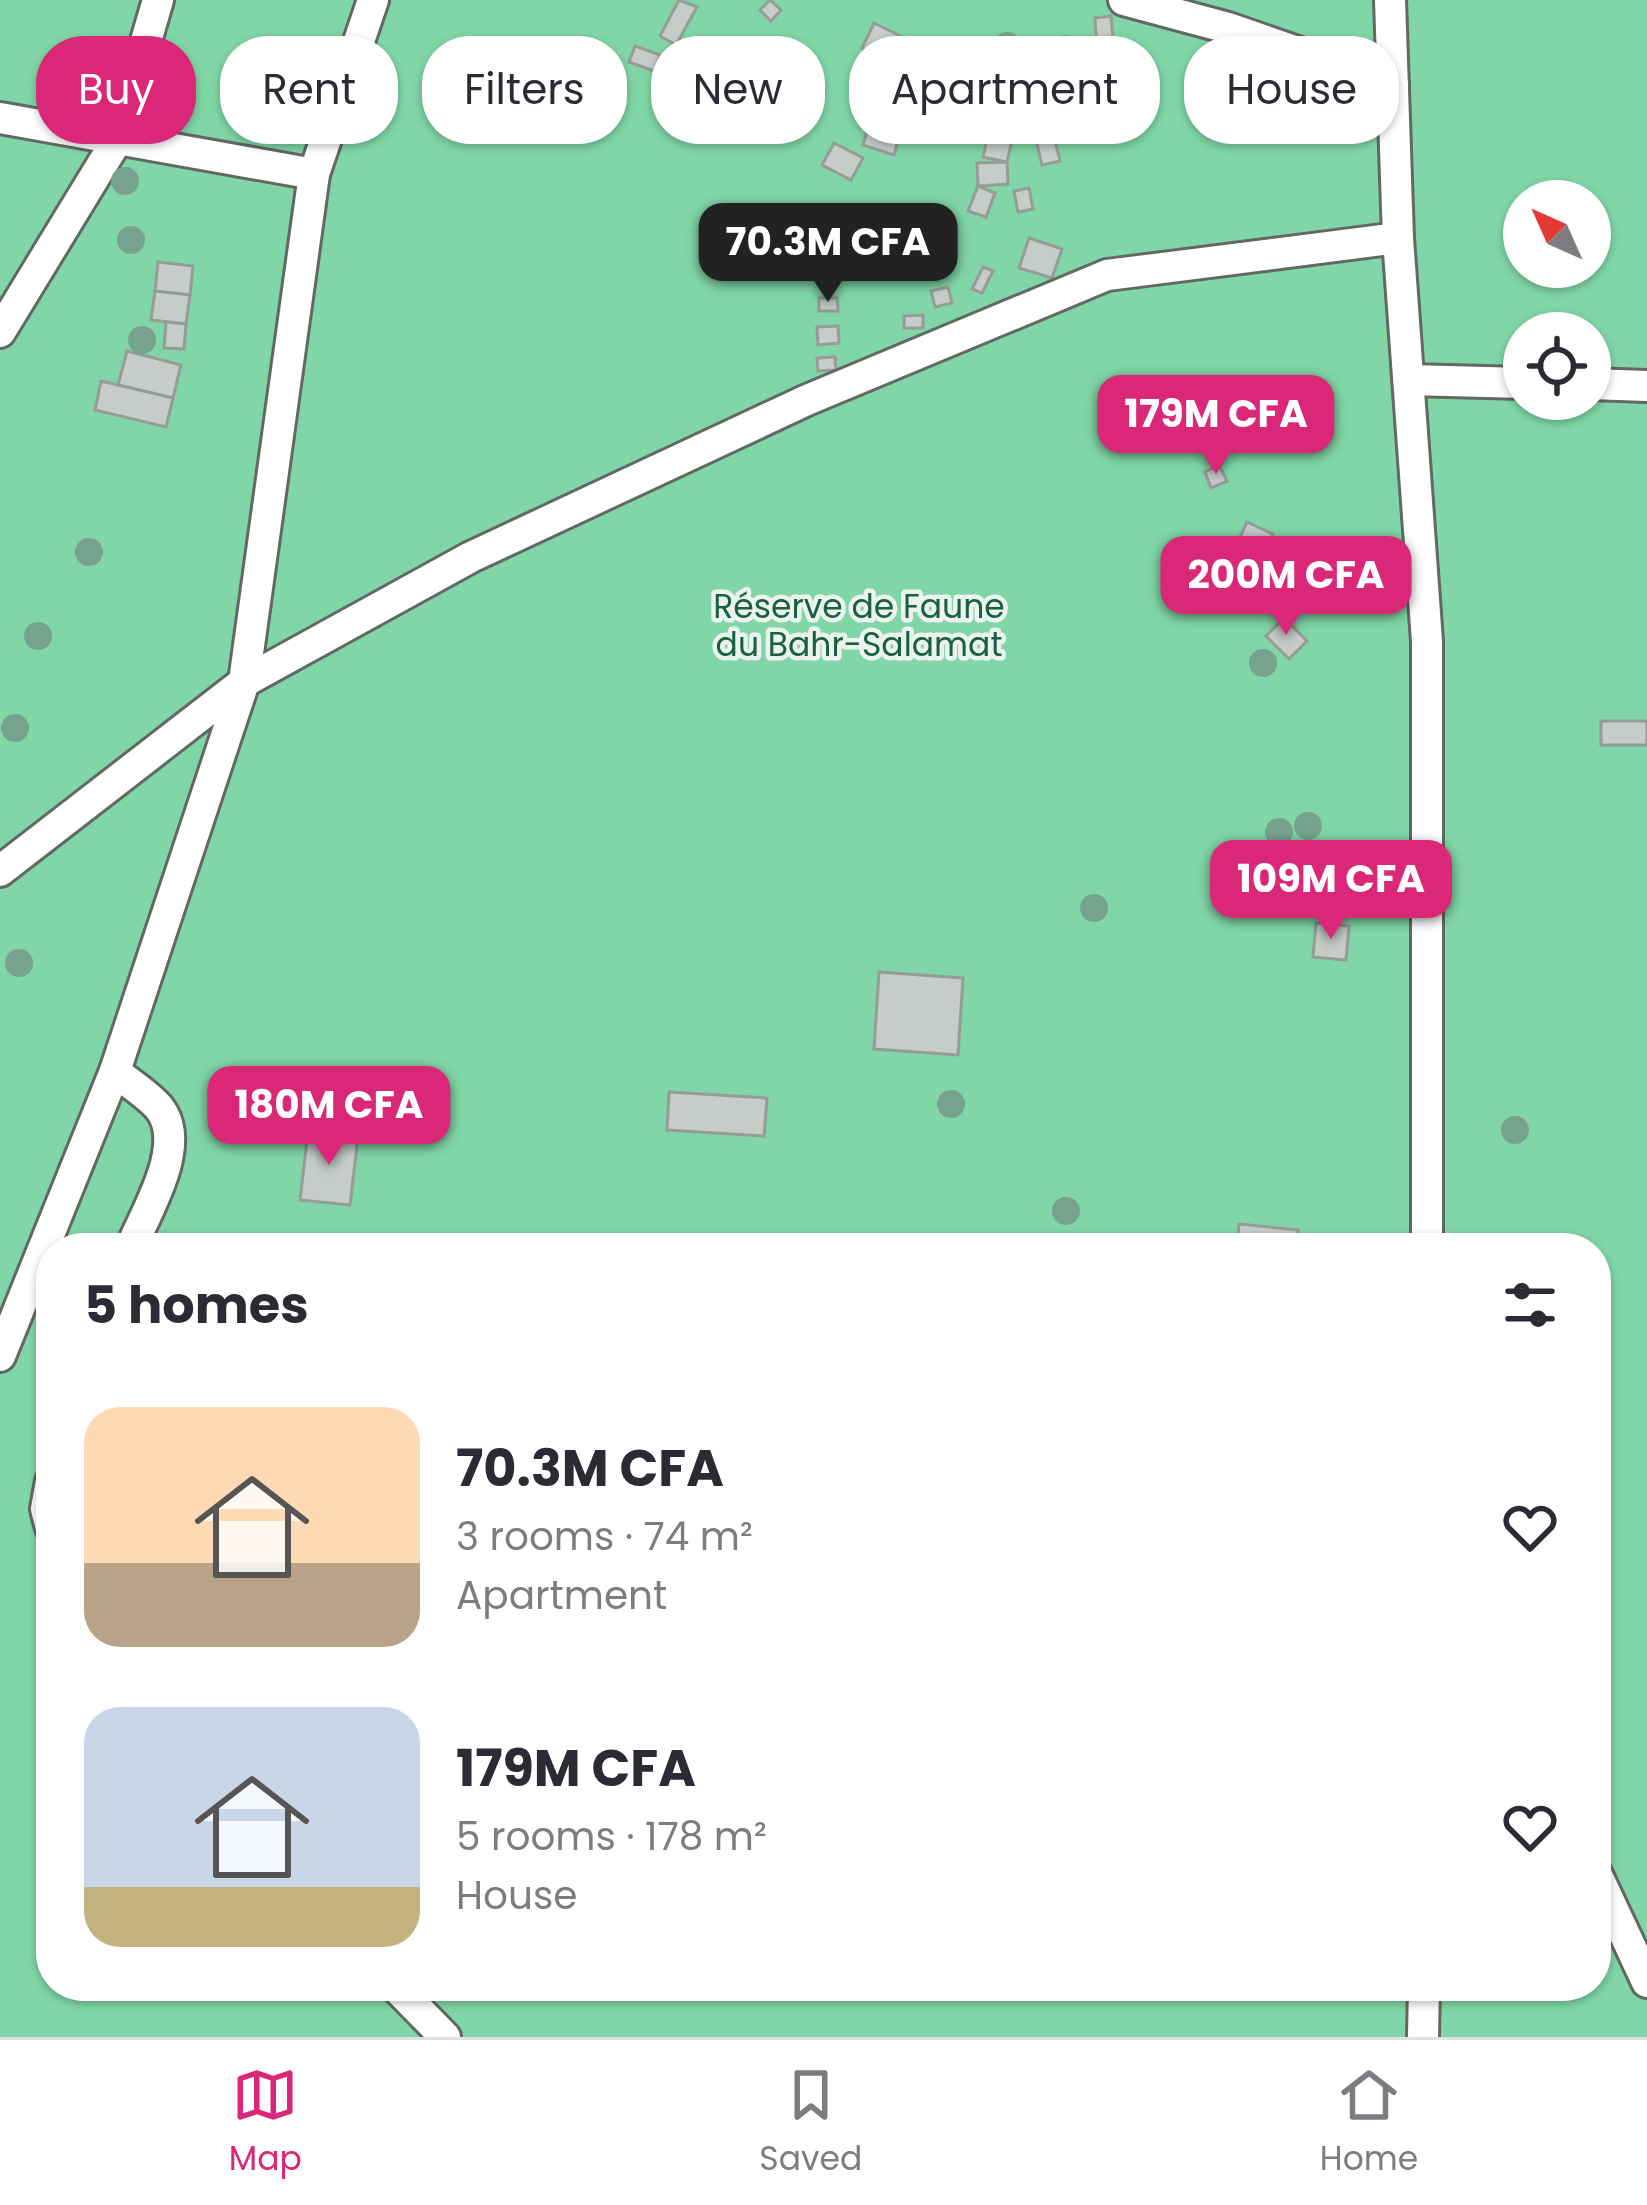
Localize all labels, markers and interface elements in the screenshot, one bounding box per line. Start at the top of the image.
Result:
chip: Buy [36,36,196,144]
chip: Rent [220,36,398,144]
chip: Filters [422,36,627,144]
chip: New [651,36,825,144]
chip: Apartment [849,36,1160,144]
chip: House [1184,36,1399,144]
north arrow [1503,180,1611,288]
map controls [1503,180,1611,420]
pin: 70.3M CFA [691,203,965,305]
text: 70.3M CFA [726,214,930,269]
button: locate [1503,312,1611,420]
pin: 179M CFA [1092,375,1340,477]
text: 179M CFA [1124,386,1308,441]
pin: 200M CFA [1162,536,1410,638]
text: 200M CFA [1188,547,1385,602]
park label: Réserve de Faune du Bahr-Salamat [713,583,1005,668]
pin: 109M CFA [1207,840,1455,942]
text: 109M CFA [1237,851,1425,906]
pin: 180M CFA [205,1066,453,1168]
text: 180M CFA [234,1077,424,1132]
text: 5 homes [84,1269,309,1341]
icon: filters [1497,1272,1563,1338]
text: 70.3M CFA [456,1432,724,1504]
icon: home [180,1455,324,1599]
icon: heart [1497,1494,1563,1560]
text: 3 rooms · 74 m² [456,1509,753,1564]
text: Apartment [456,1568,667,1623]
text: 179M CFA [456,1732,696,1804]
icon: home [180,1755,324,1899]
icon: heart [1497,1794,1563,1860]
text: 5 rooms · 178 m² [456,1809,767,1864]
text: House [456,1868,577,1923]
tab: Map [229,2062,302,2184]
tab: Saved [759,2062,862,2184]
tab: Home [1320,2062,1418,2184]

